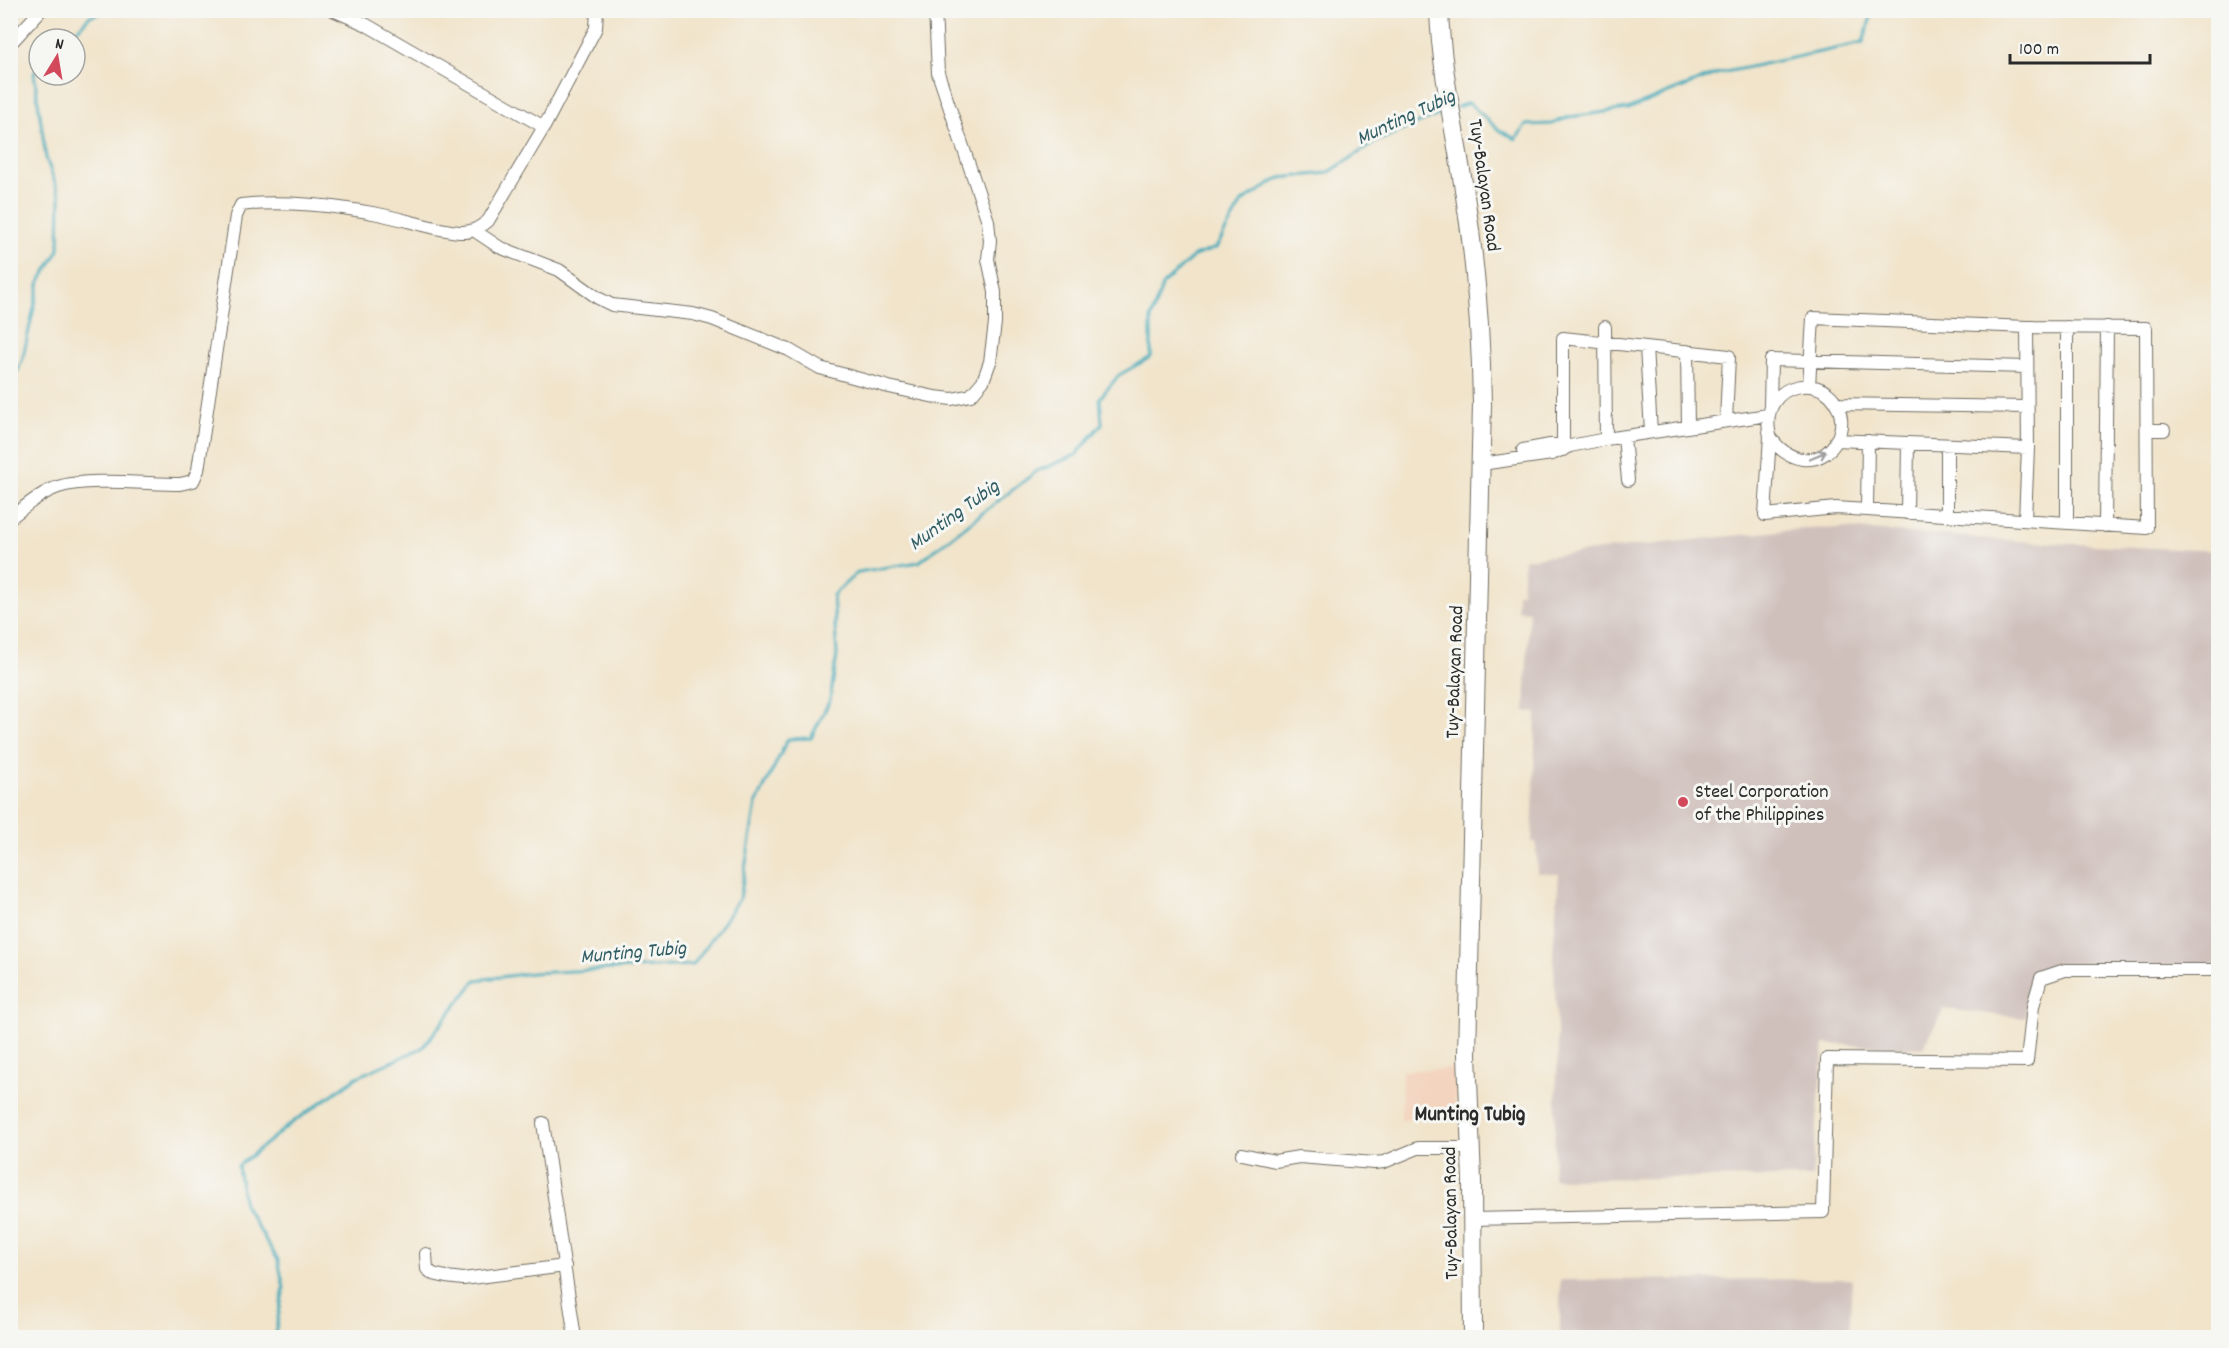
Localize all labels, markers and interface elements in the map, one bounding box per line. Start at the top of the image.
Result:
north arrow [27,27,87,87]
scale bar [2010,27,2150,65]
text: N [53,33,66,57]
text: 100 m [2019,38,2059,63]
water label: Munting Tubig [1352,82,1461,155]
street label: Tuy-Balayan Road [1460,117,1506,253]
one-way arrow [1808,449,1826,460]
water label: Munting Tubig [903,473,1007,560]
street label: Tuy-Balayan Road [1440,605,1472,739]
place label: Steel Corporation of the Philippines [1695,779,1828,830]
marker: Steel Corporation of the Philippines [1676,795,1690,809]
water label: Munting Tubig [579,934,688,974]
district label: Munting Tubig [1415,1100,1526,1131]
street label: Tuy-Balayan Road [1437,1146,1467,1280]

